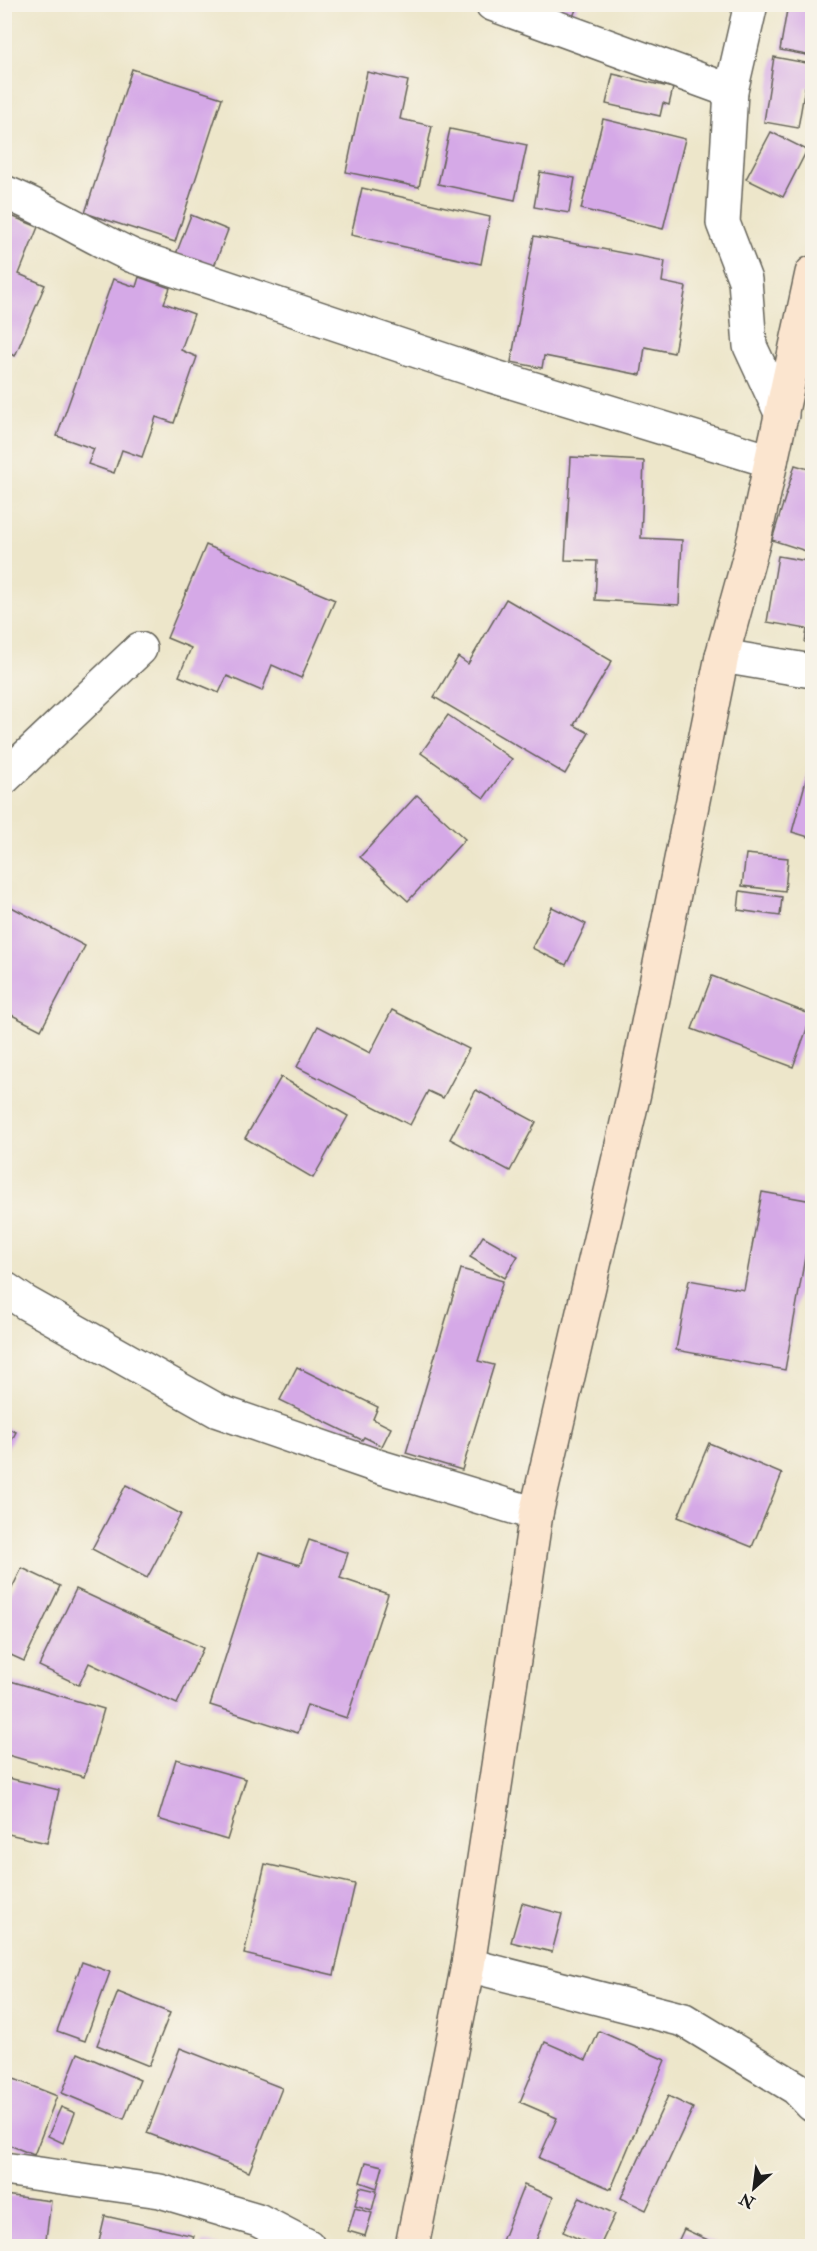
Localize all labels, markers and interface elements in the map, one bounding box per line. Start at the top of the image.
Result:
north arrow [724,2158,784,2218]
text: N [736,2188,759,2213]

